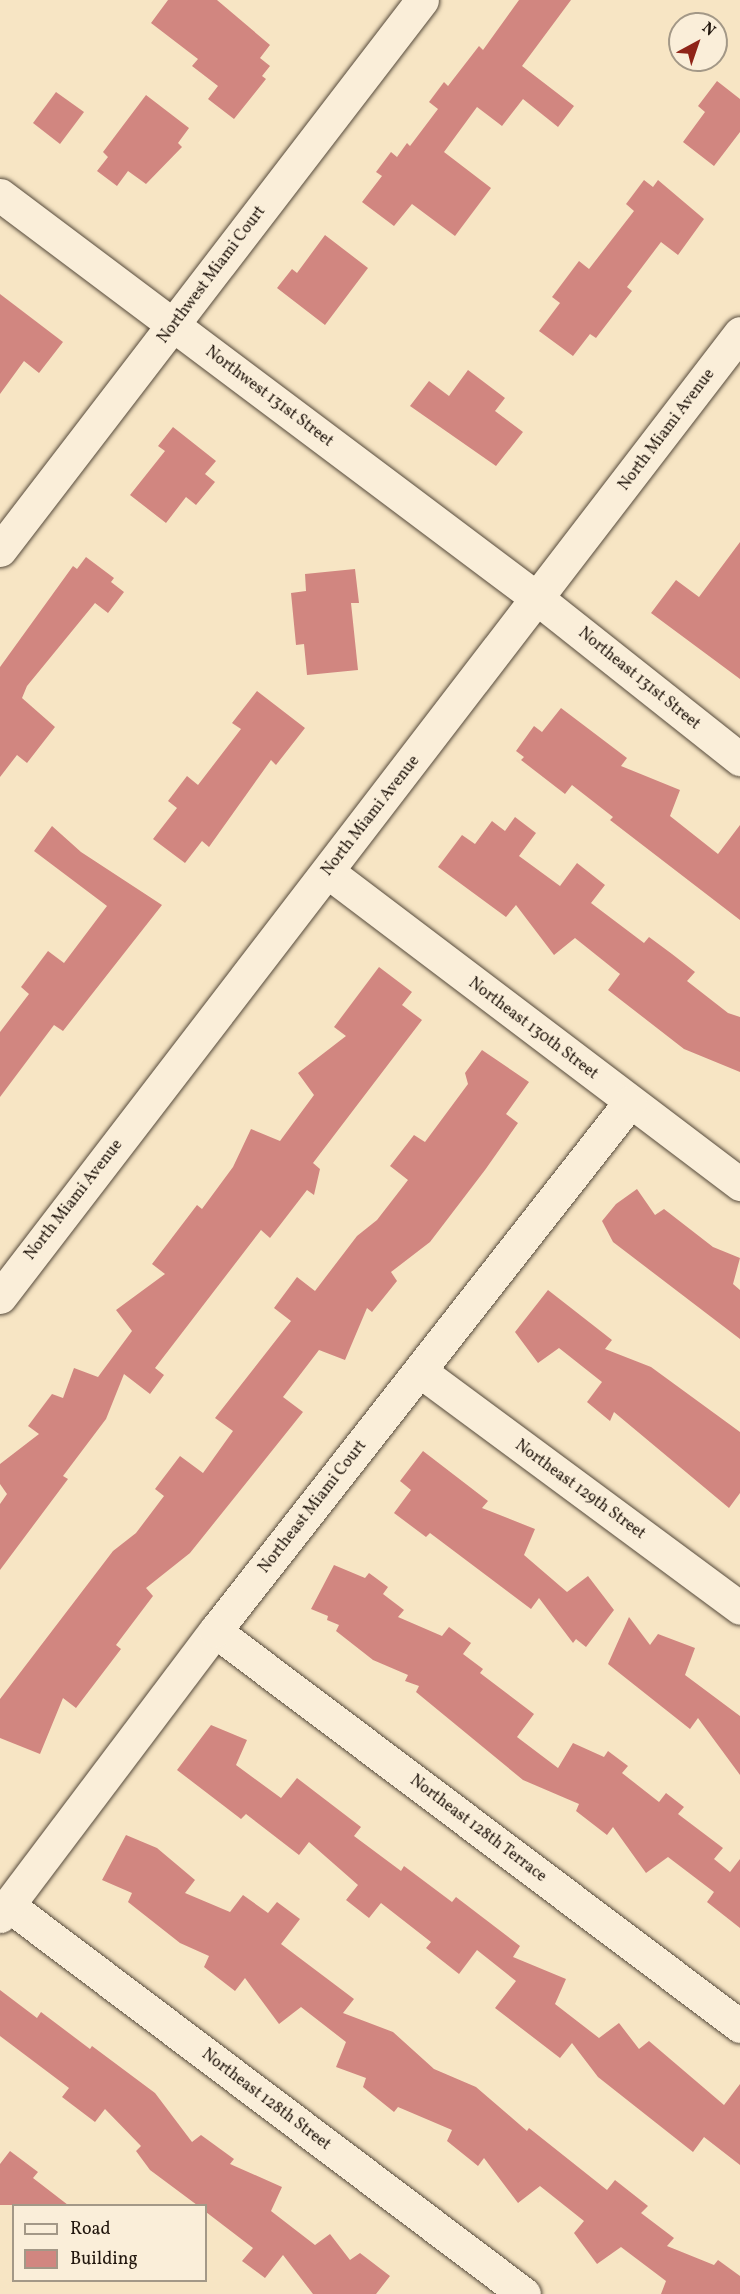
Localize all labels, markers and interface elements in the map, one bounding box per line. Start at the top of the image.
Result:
north arrow [668,12,728,72]
text: N [697,18,720,42]
street label: Northwest Miami Court [154,202,270,348]
street label: Northwest 131st Street [201,343,337,451]
street label: North Miami Avenue [615,365,719,495]
street label: Northeast 131st Street [574,624,704,734]
street label: North Miami Avenue [318,752,424,880]
street label: Northeast 130th Street [464,974,602,1084]
street label: North Miami Avenue [21,1136,127,1264]
street label: Northeast 129th Street [511,1436,649,1544]
street label: Northeast Miami Court [255,1437,371,1577]
street label: Northeast 128th Terrace [406,1771,550,1887]
street label: Northeast 128th Street [198,2045,334,2155]
legend [12,2204,207,2282]
text: Road [70,2217,111,2242]
text: Building [70,2247,138,2272]

